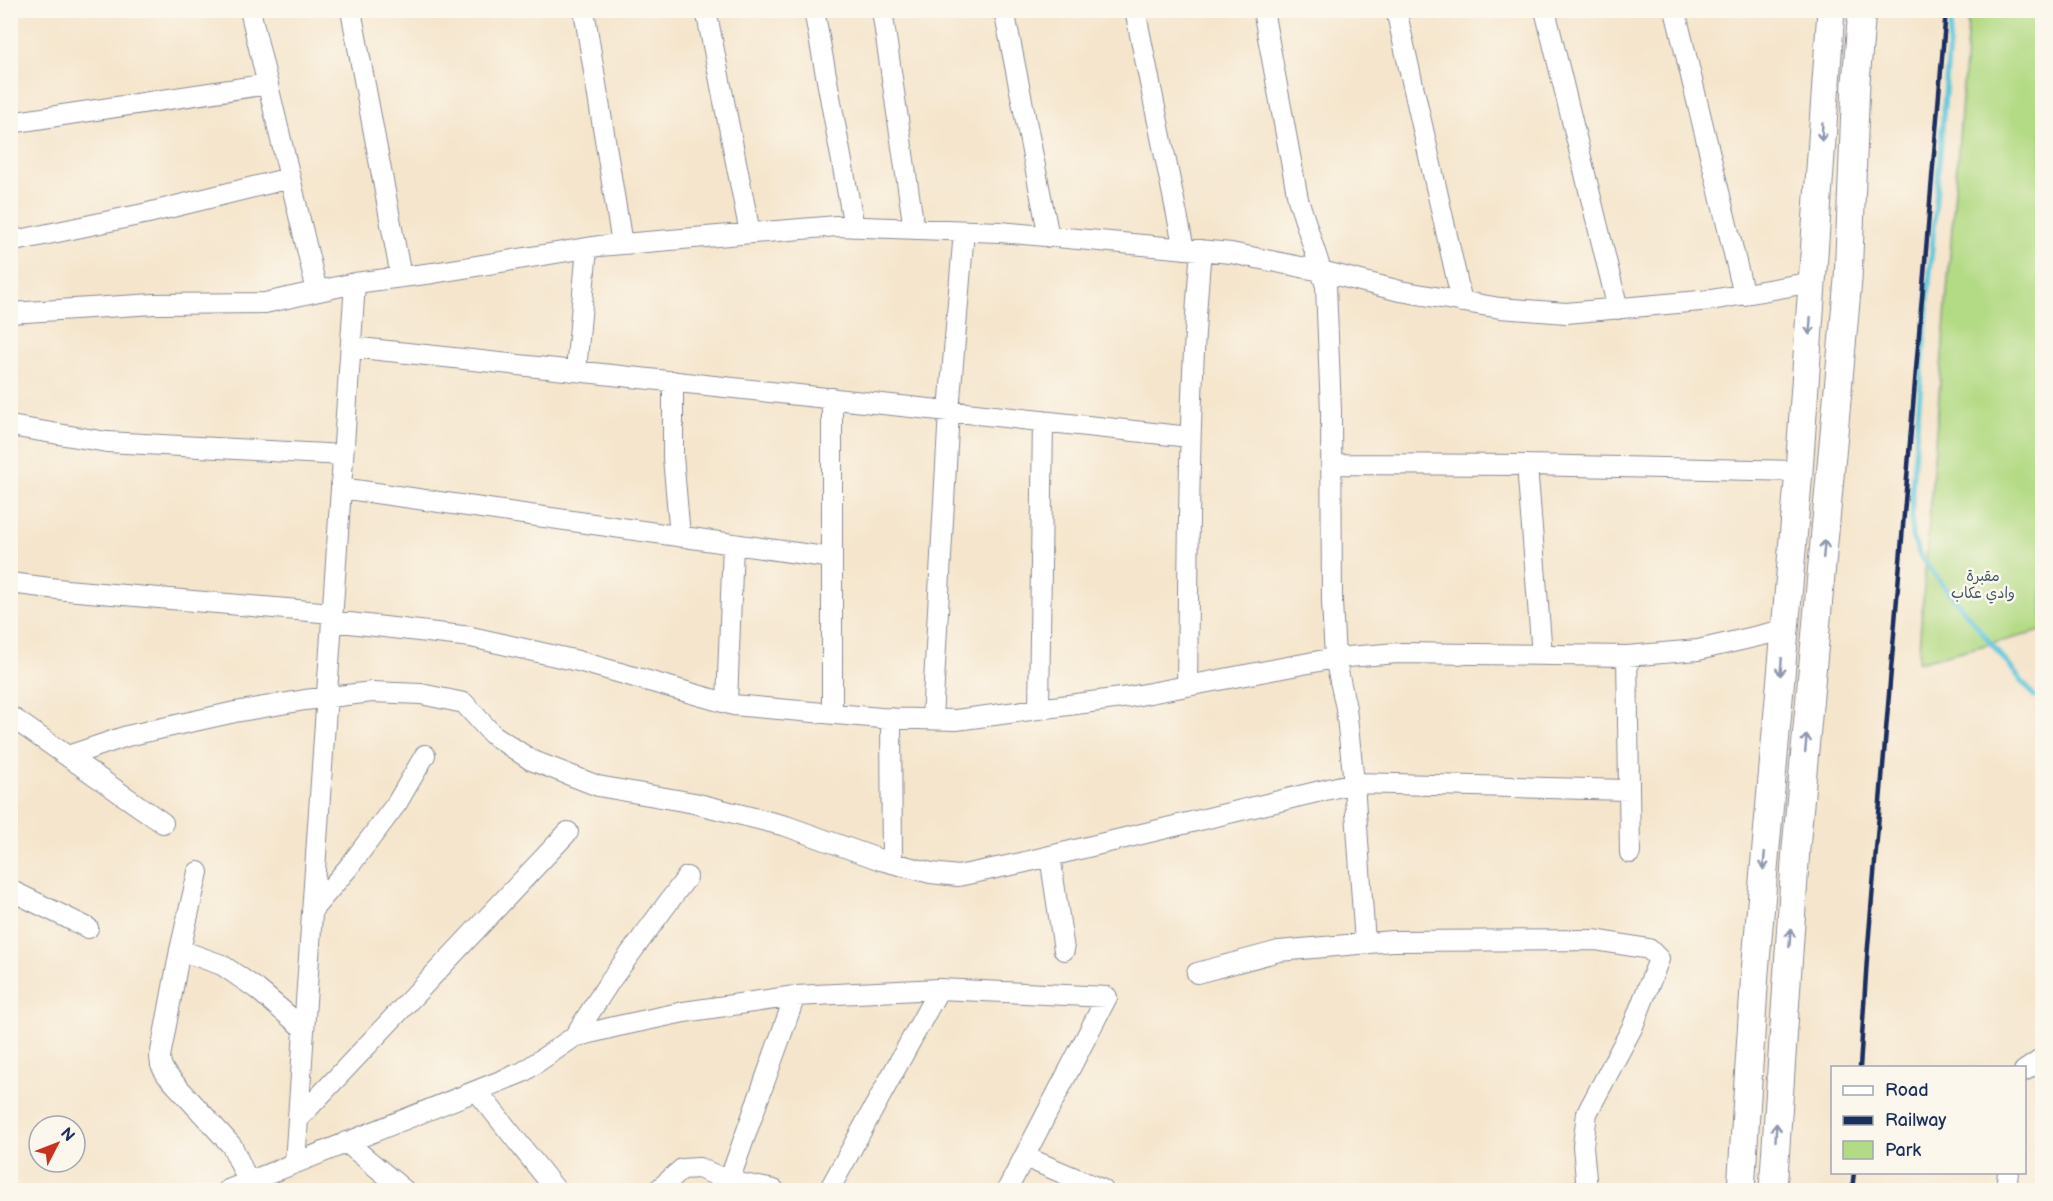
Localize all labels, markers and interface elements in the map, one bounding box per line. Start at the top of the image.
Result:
one-way arrow [1817,121,1828,141]
one-way arrow [1804,316,1815,336]
one-way arrow [1819,540,1830,560]
park label: مقبرة وادي عكاب [1951,567,2015,604]
one-way arrow [1775,657,1786,677]
one-way arrow [1801,734,1812,754]
one-way arrow [1758,851,1769,871]
one-way arrow [1785,928,1796,948]
legend [1831,1066,2026,1174]
text: Road [1885,1080,1929,1101]
text: Railway [1885,1110,1947,1131]
north arrow [27,1114,87,1174]
one-way arrow [1771,1123,1782,1143]
text: N [56,1124,78,1146]
text: Park [1885,1140,1921,1161]

